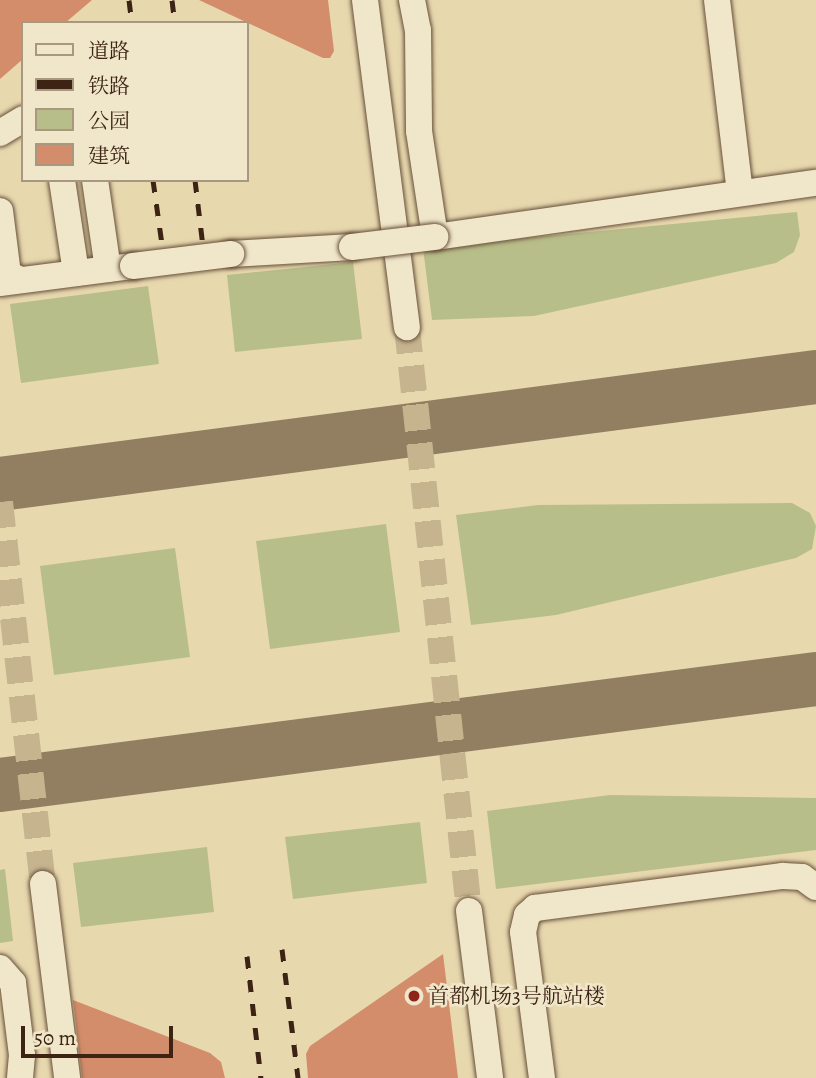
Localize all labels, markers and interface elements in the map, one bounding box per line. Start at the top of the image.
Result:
legend [21,21,248,182]
text: 道路 [88,37,130,65]
text: 铁路 [88,72,130,100]
text: 公园 [88,107,130,135]
text: 建筑 [88,142,130,170]
place label: 首都机场3号航站楼 [428,983,605,1009]
marker: 首都机场3号航站楼 [406,988,422,1004]
scale bar [24,1012,177,1056]
text: 50 m [34,1024,76,1052]

